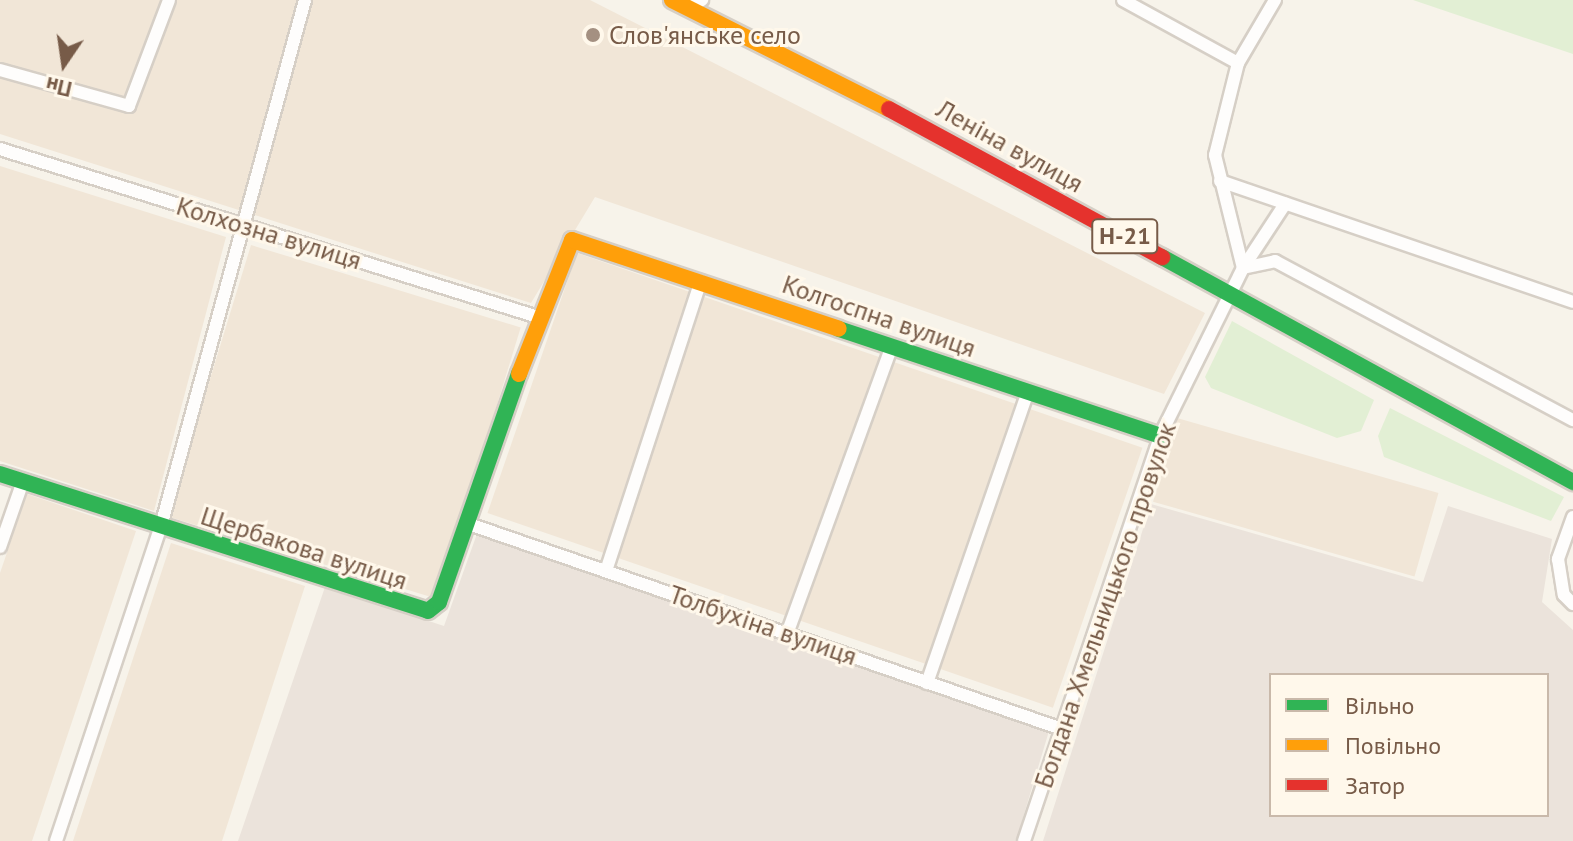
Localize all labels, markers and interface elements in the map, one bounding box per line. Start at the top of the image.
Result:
place label: Слов'янське село [609,19,801,51]
north arrow [24,24,104,104]
marker: Слов'янське село [584,26,602,44]
text: Пн [43,71,74,104]
street label: Леніна вулиця [931,93,1089,199]
street label: Колхозна вулиця [173,190,365,276]
road number: Н-21 [1091,216,1159,256]
street label: Колгоспна вулиця [778,268,980,364]
street label: Богдана Хмельницького провулок [1027,418,1183,792]
street label: Щербакова вулиця [197,500,411,596]
street label: Толбухіна вулиця [665,578,861,672]
legend [1269,673,1549,817]
text: Вільно [1345,690,1414,721]
text: Повільно [1345,730,1441,761]
text: Затор [1345,770,1405,801]

